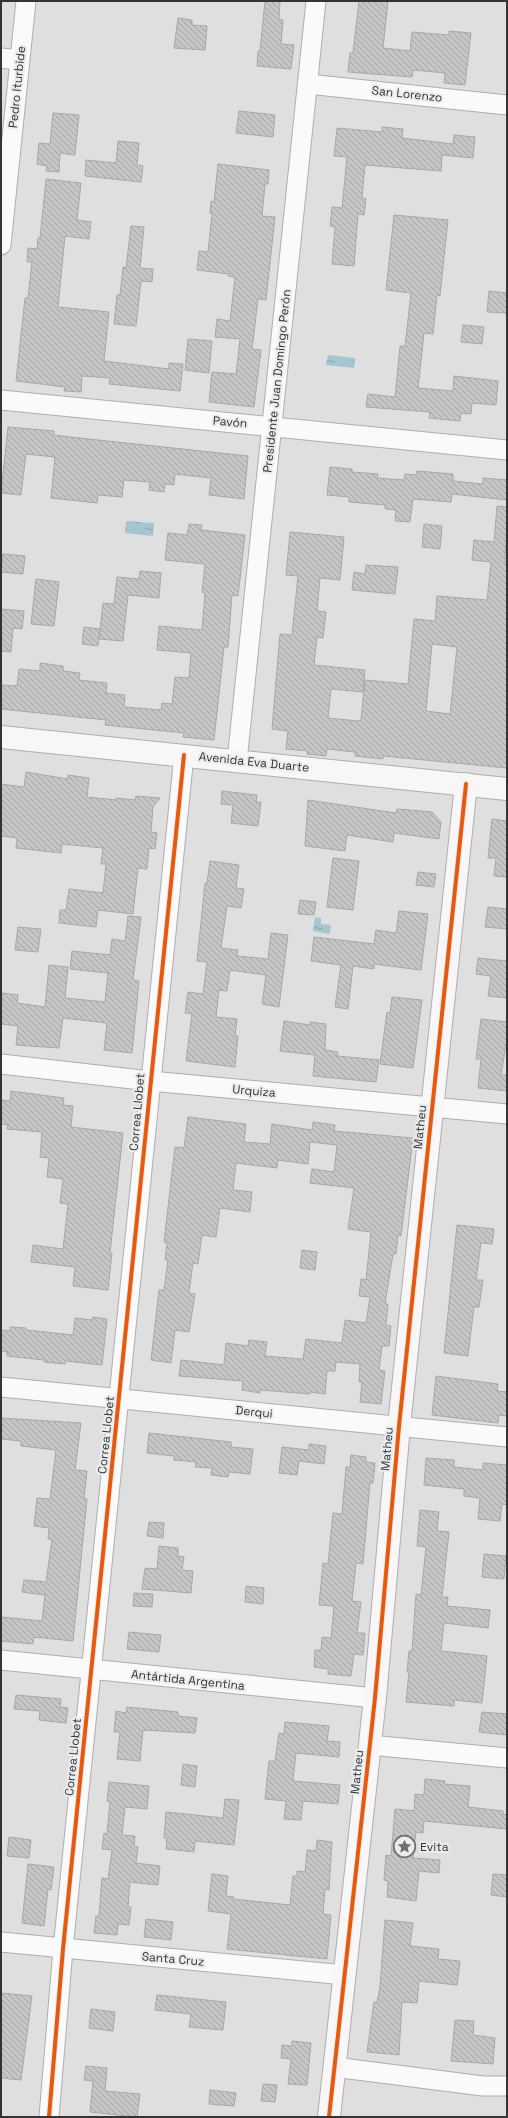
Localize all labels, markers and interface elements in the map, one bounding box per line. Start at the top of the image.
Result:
street label: Pedro Iturbide [5,45,29,129]
street label: San Lorenzo [371,82,443,106]
street label: Presidente Juan Domingo Perón [259,289,295,473]
street label: Pavón [212,413,248,431]
street label: Avenida Eva Duarte [198,748,310,776]
street label: Correa Llobet [126,1072,148,1152]
street label: Urquiza [232,1081,276,1101]
street label: Matheu [410,1104,430,1150]
street label: Correa Llobet [94,1395,118,1475]
street label: Derqui [235,1402,273,1422]
street label: Matheu [377,1426,397,1472]
street label: Antártida Argentina [130,1666,246,1694]
street label: Correa Llobet [61,1717,85,1797]
street label: Matheu [347,1749,367,1795]
place icon: Evita [391,1834,417,1860]
place label: Evita [420,1839,449,1855]
street label: Santa Cruz [141,1948,205,1970]

